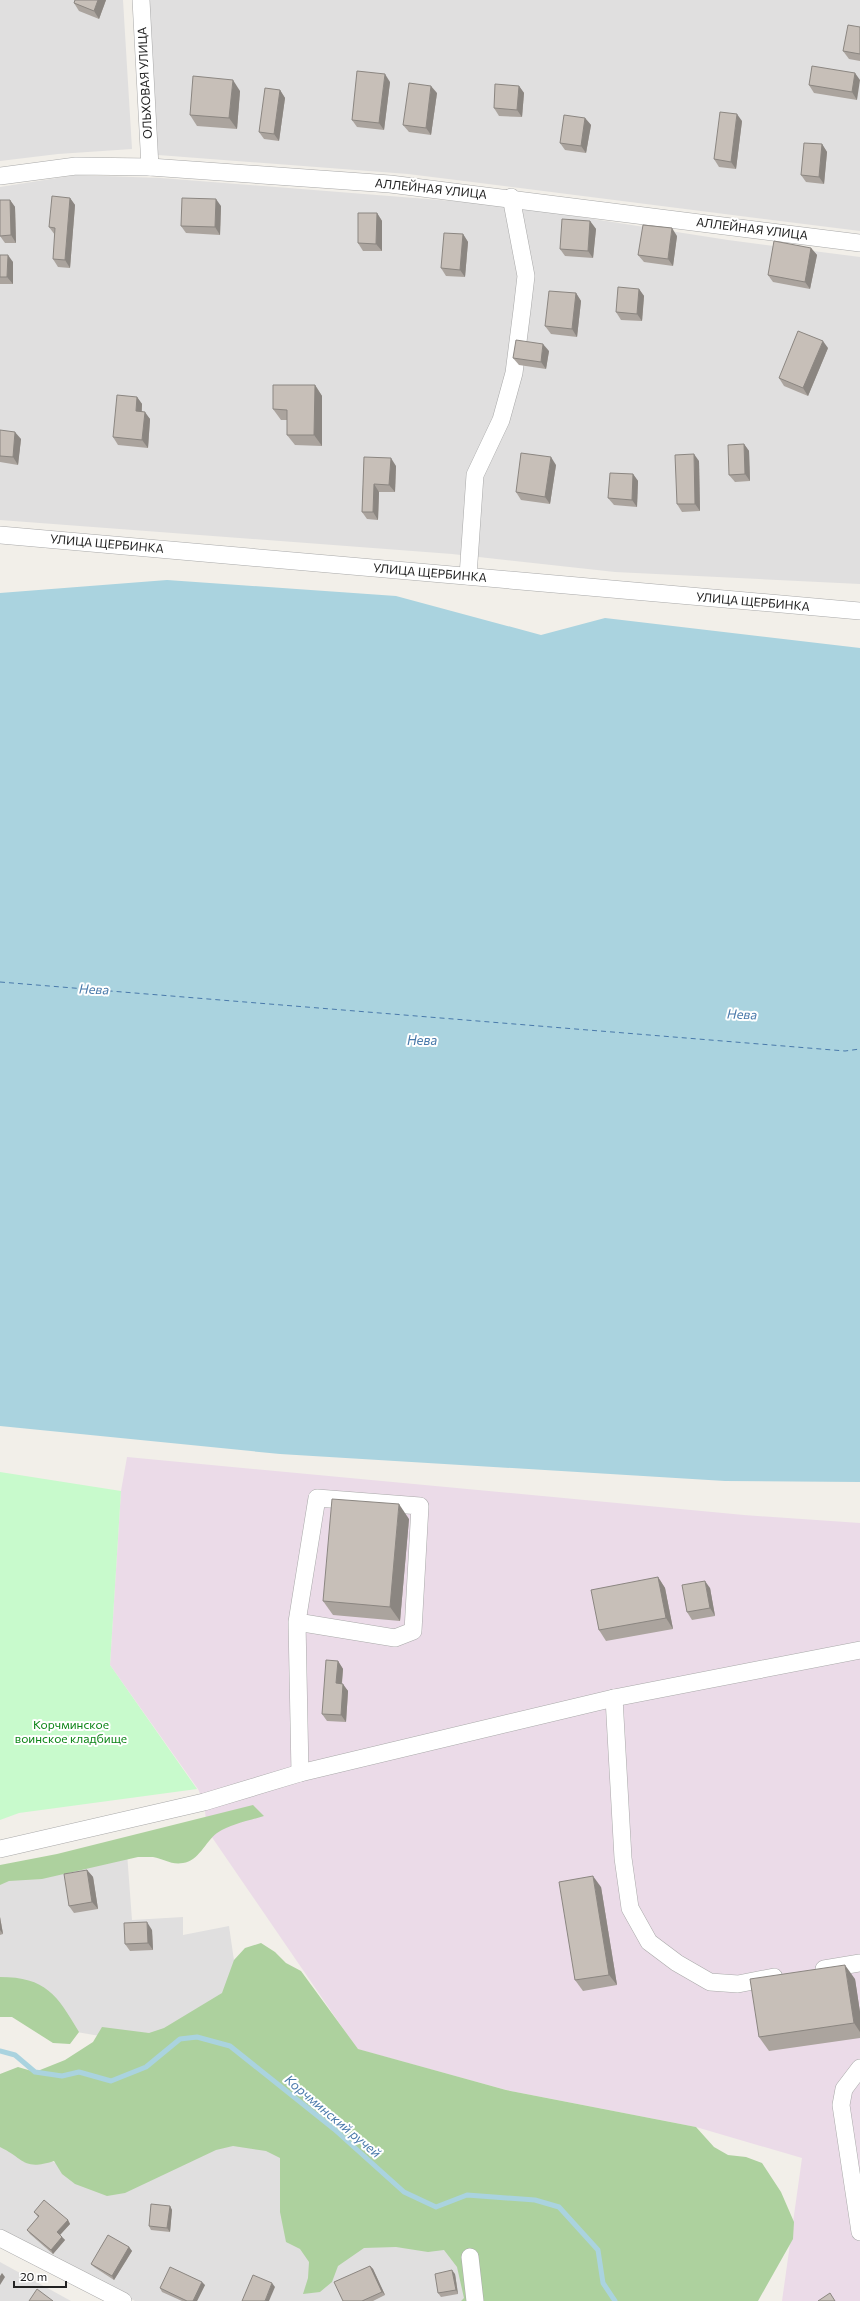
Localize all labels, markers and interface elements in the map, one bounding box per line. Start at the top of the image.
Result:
street label: ОЛЬХОВАЯ УЛИЦА [134,27,154,139]
street label: АЛЛЕЙНАЯ УЛИЦА [374,175,488,201]
street label: АЛЛЕЙНАЯ УЛИЦА [695,214,809,242]
street label: УЛИЦА ЩЕРБИНКА [50,531,165,555]
street label: УЛИЦА ЩЕРБИНКА [373,560,488,584]
street label: УЛИЦА ЩЕРБИНКА [696,589,811,613]
water label: Нева [79,980,110,998]
water label: Нева [727,1005,758,1023]
water label: Нева [407,1032,437,1048]
park label: Корчминское воинское кладбище [15,1717,127,1745]
water label: Корчминский ручей [282,2071,385,2161]
scale bar [14,2263,66,2289]
text: 20 m [20,2269,47,2283]

